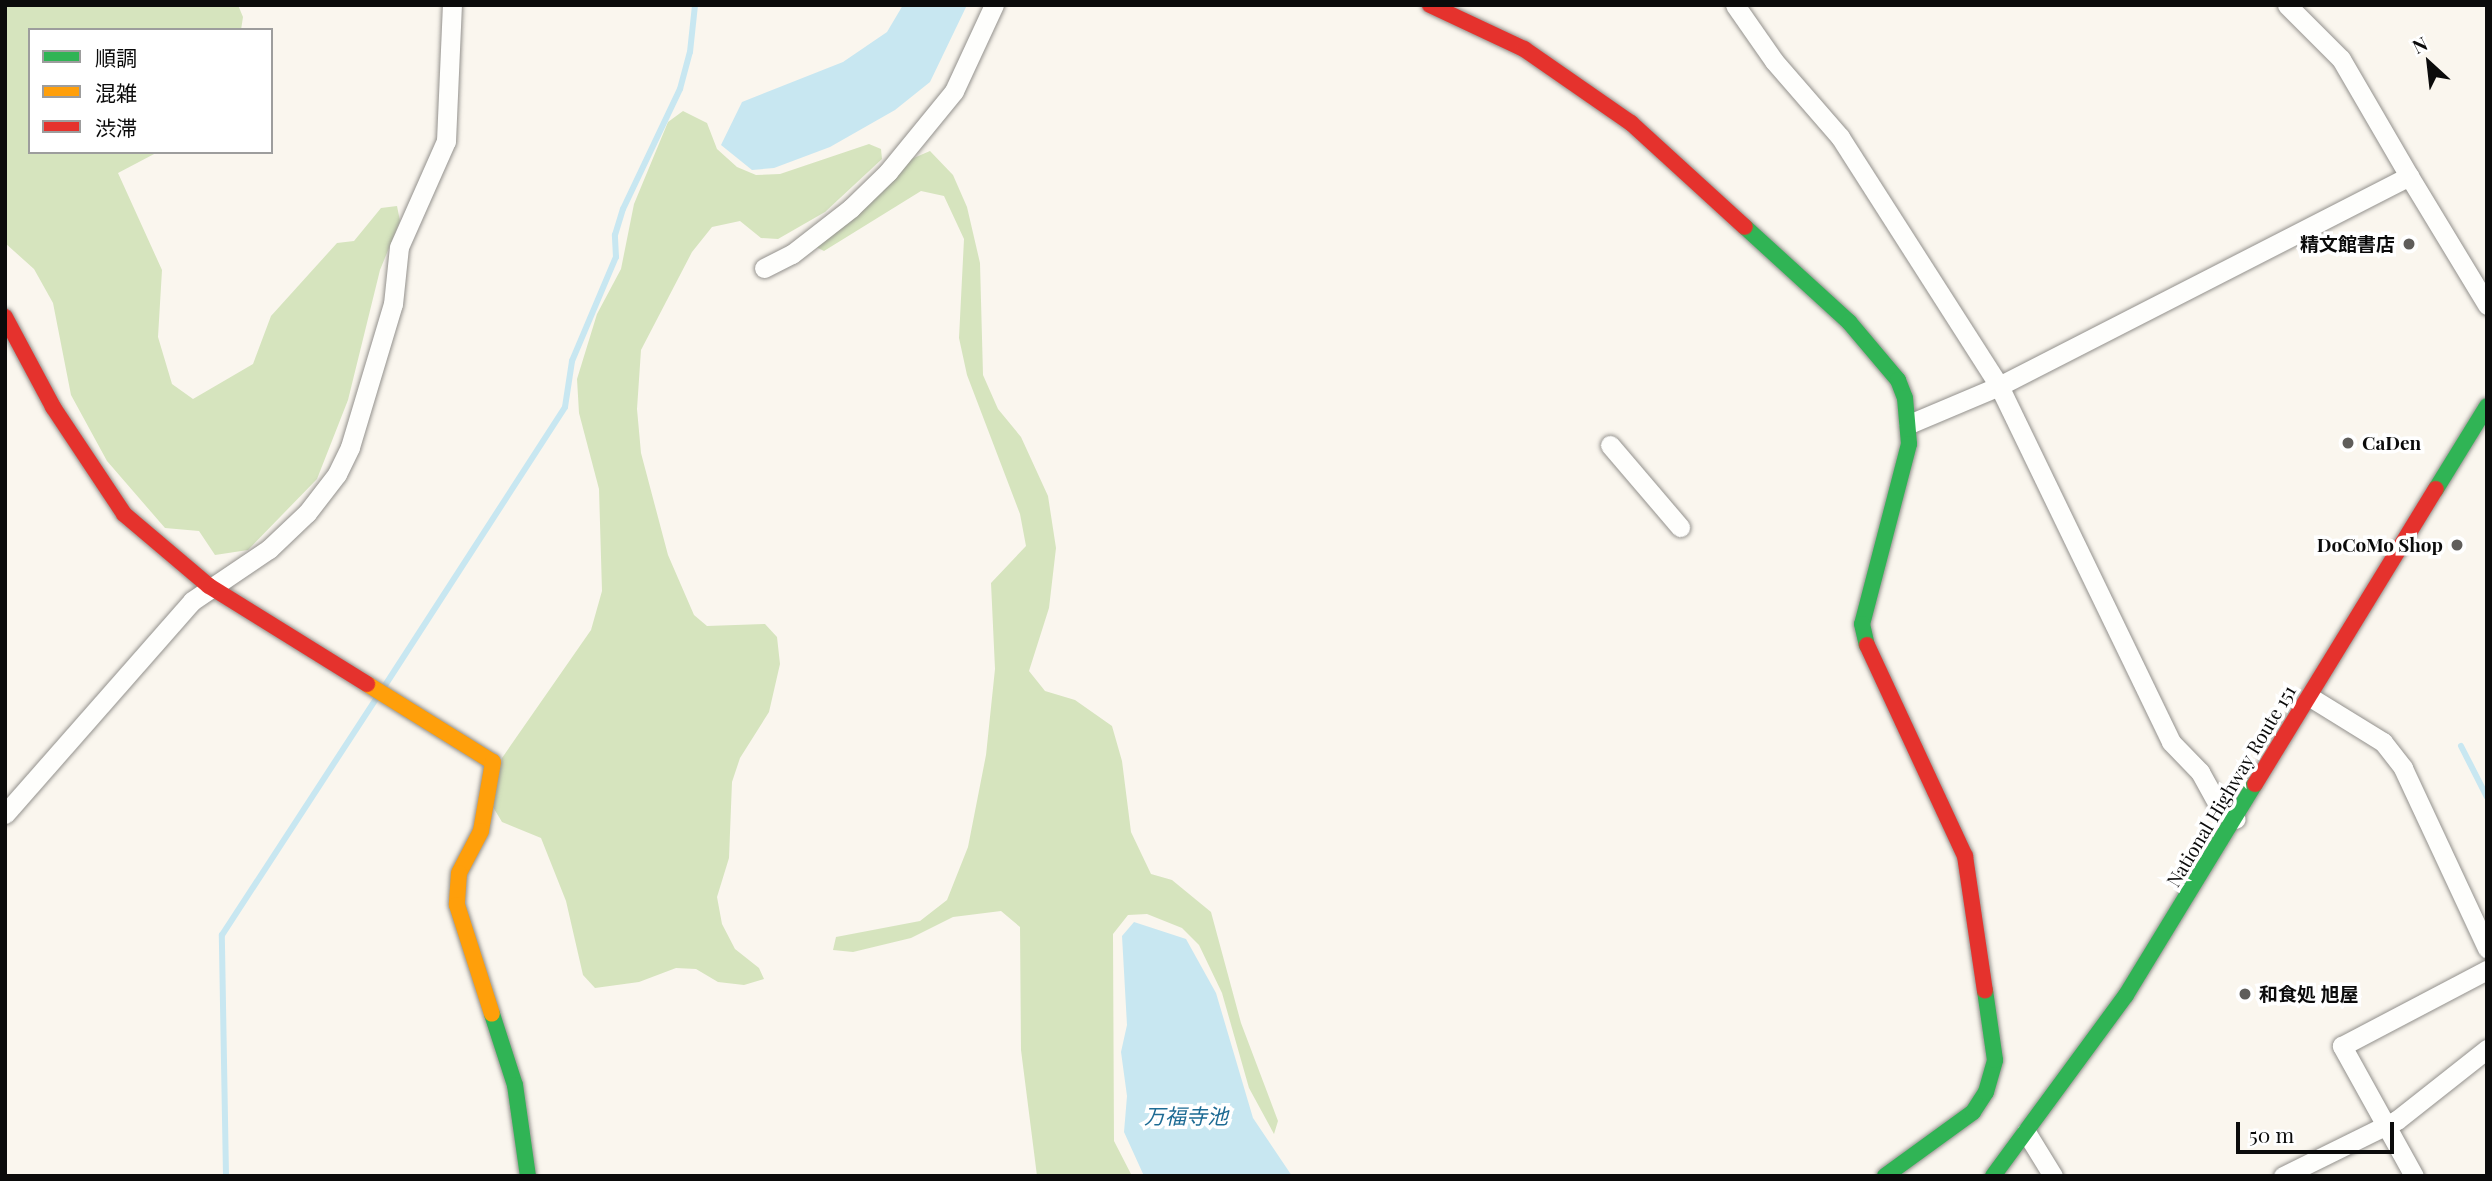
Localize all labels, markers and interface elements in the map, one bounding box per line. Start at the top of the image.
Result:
legend [28,28,273,154]
north arrow [2394,28,2464,98]
text: N [2407,30,2431,59]
text: 順調 [95,43,137,71]
text: 混雑 [95,78,137,106]
text: 渋滞 [95,113,137,141]
place label: 精文館書店 [2300,233,2395,255]
marker: 精文館書店 [2401,236,2417,252]
place label: CaDen [2362,432,2421,454]
marker: CaDen [2340,435,2356,451]
place label: DoCoMo Shop [2317,534,2443,556]
marker: DoCoMo Shop [2449,537,2465,553]
street label: National Highway Route 151 [2162,681,2300,891]
place label: 和食処 旭屋 [2259,983,2358,1005]
marker: 和食処 旭屋 [2237,986,2253,1002]
water label: 万福寺池 [1144,1102,1228,1128]
scale bar [2240,1108,2398,1152]
text: 50 m [2249,1120,2294,1148]

